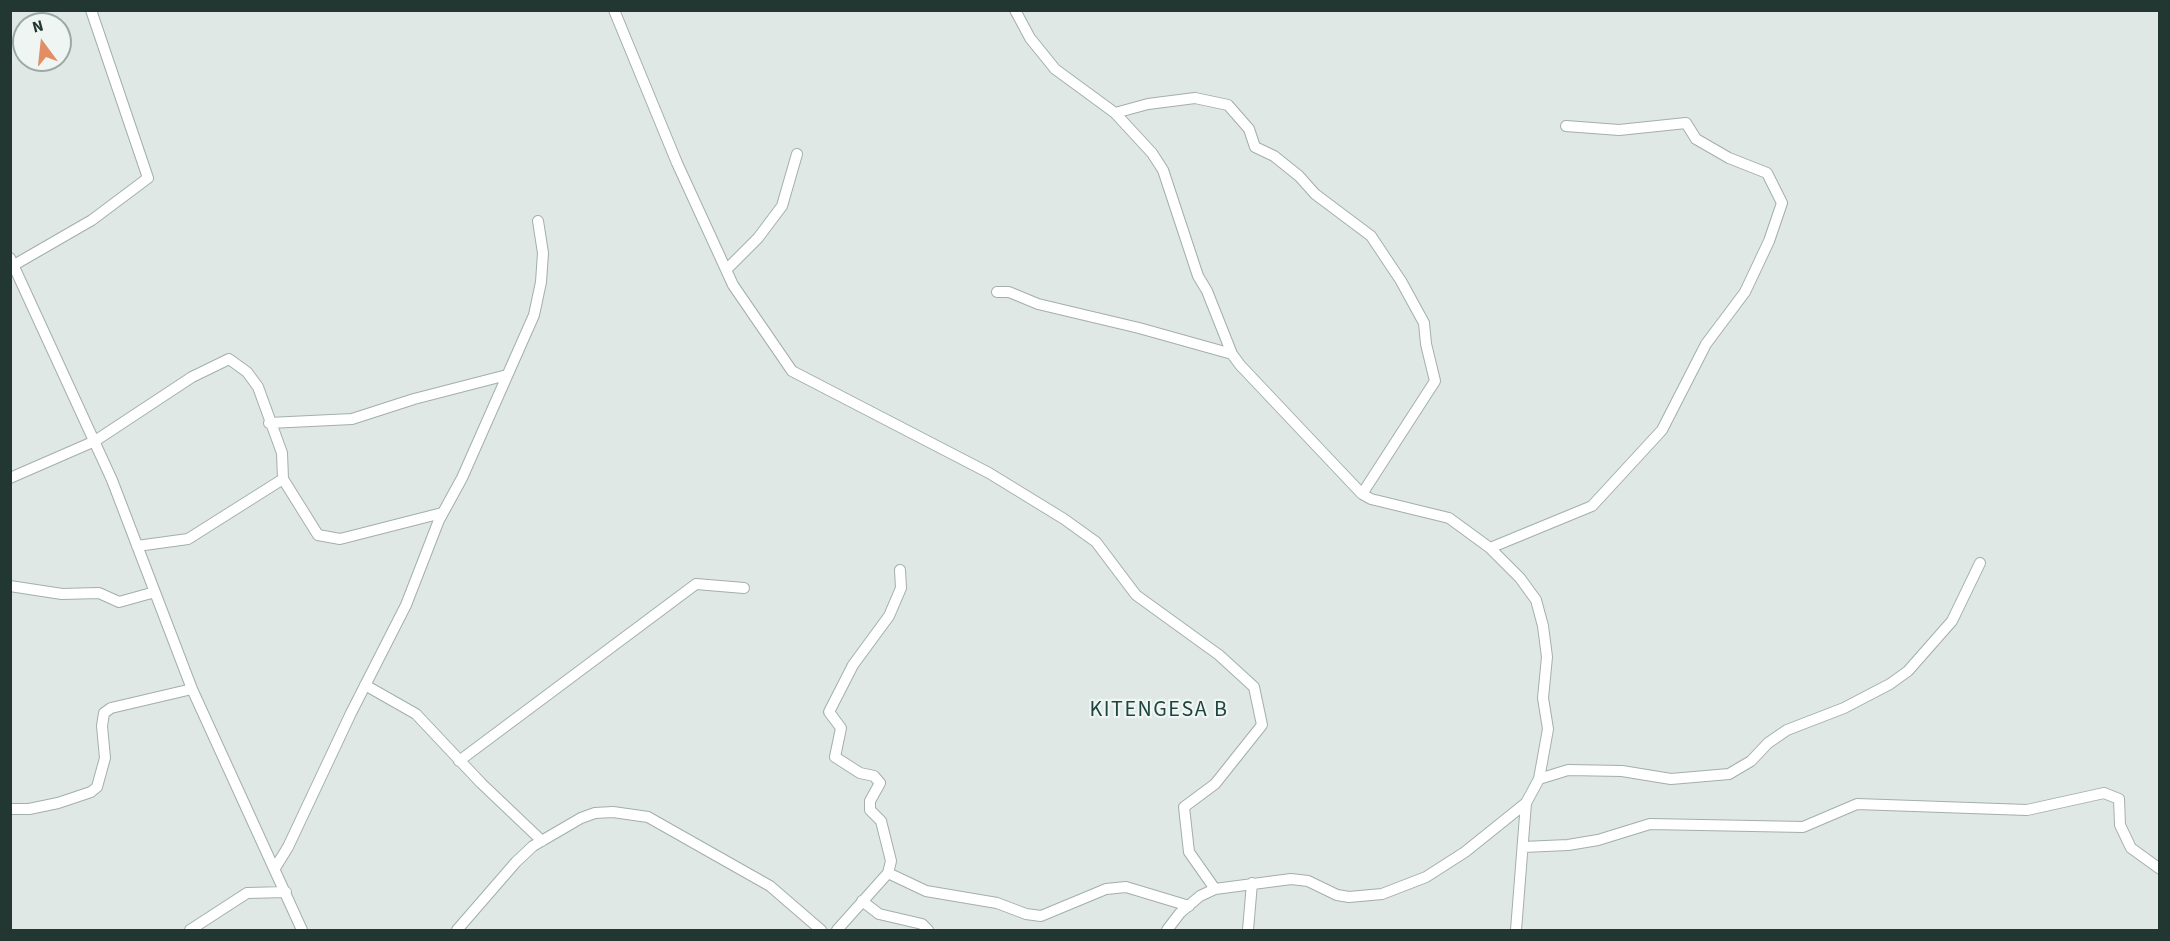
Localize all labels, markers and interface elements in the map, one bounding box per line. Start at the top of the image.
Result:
north arrow [12,12,72,72]
text: N [30,15,46,39]
district label: KITENGESA B [1090,698,1228,724]

